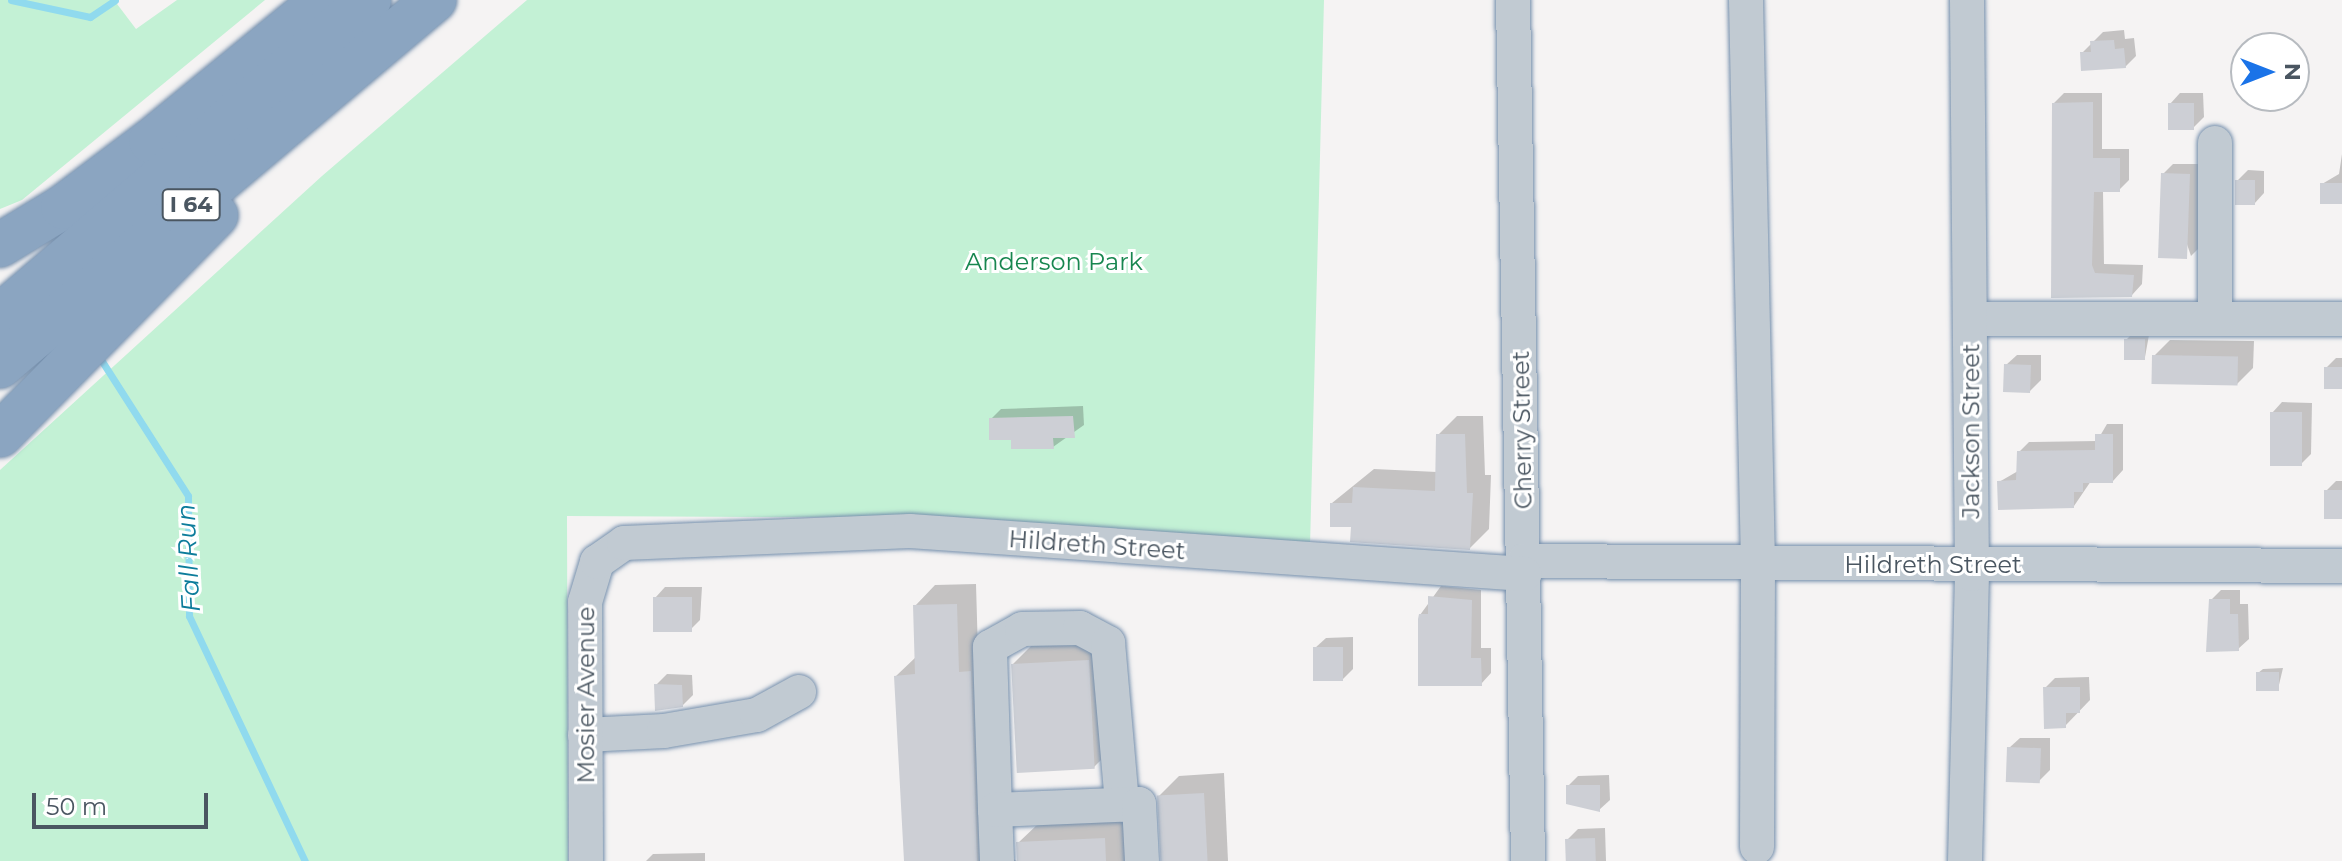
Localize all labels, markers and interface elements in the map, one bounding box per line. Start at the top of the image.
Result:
north arrow [2230,32,2310,112]
text: N [2279,63,2306,81]
road number: I 64 [161,187,221,223]
park label: Anderson Park [965,248,1143,276]
street label: Jackson Street [1957,343,1985,519]
street label: Cherry Street [1506,351,1538,509]
water label: Fall Run [171,503,207,613]
street label: Hildreth Street [1008,524,1186,566]
street label: Hildreth Street [1844,551,2022,579]
street label: Mosier Avenue [572,606,600,784]
scale bar [36,777,212,827]
text: 50 m [46,792,107,821]

